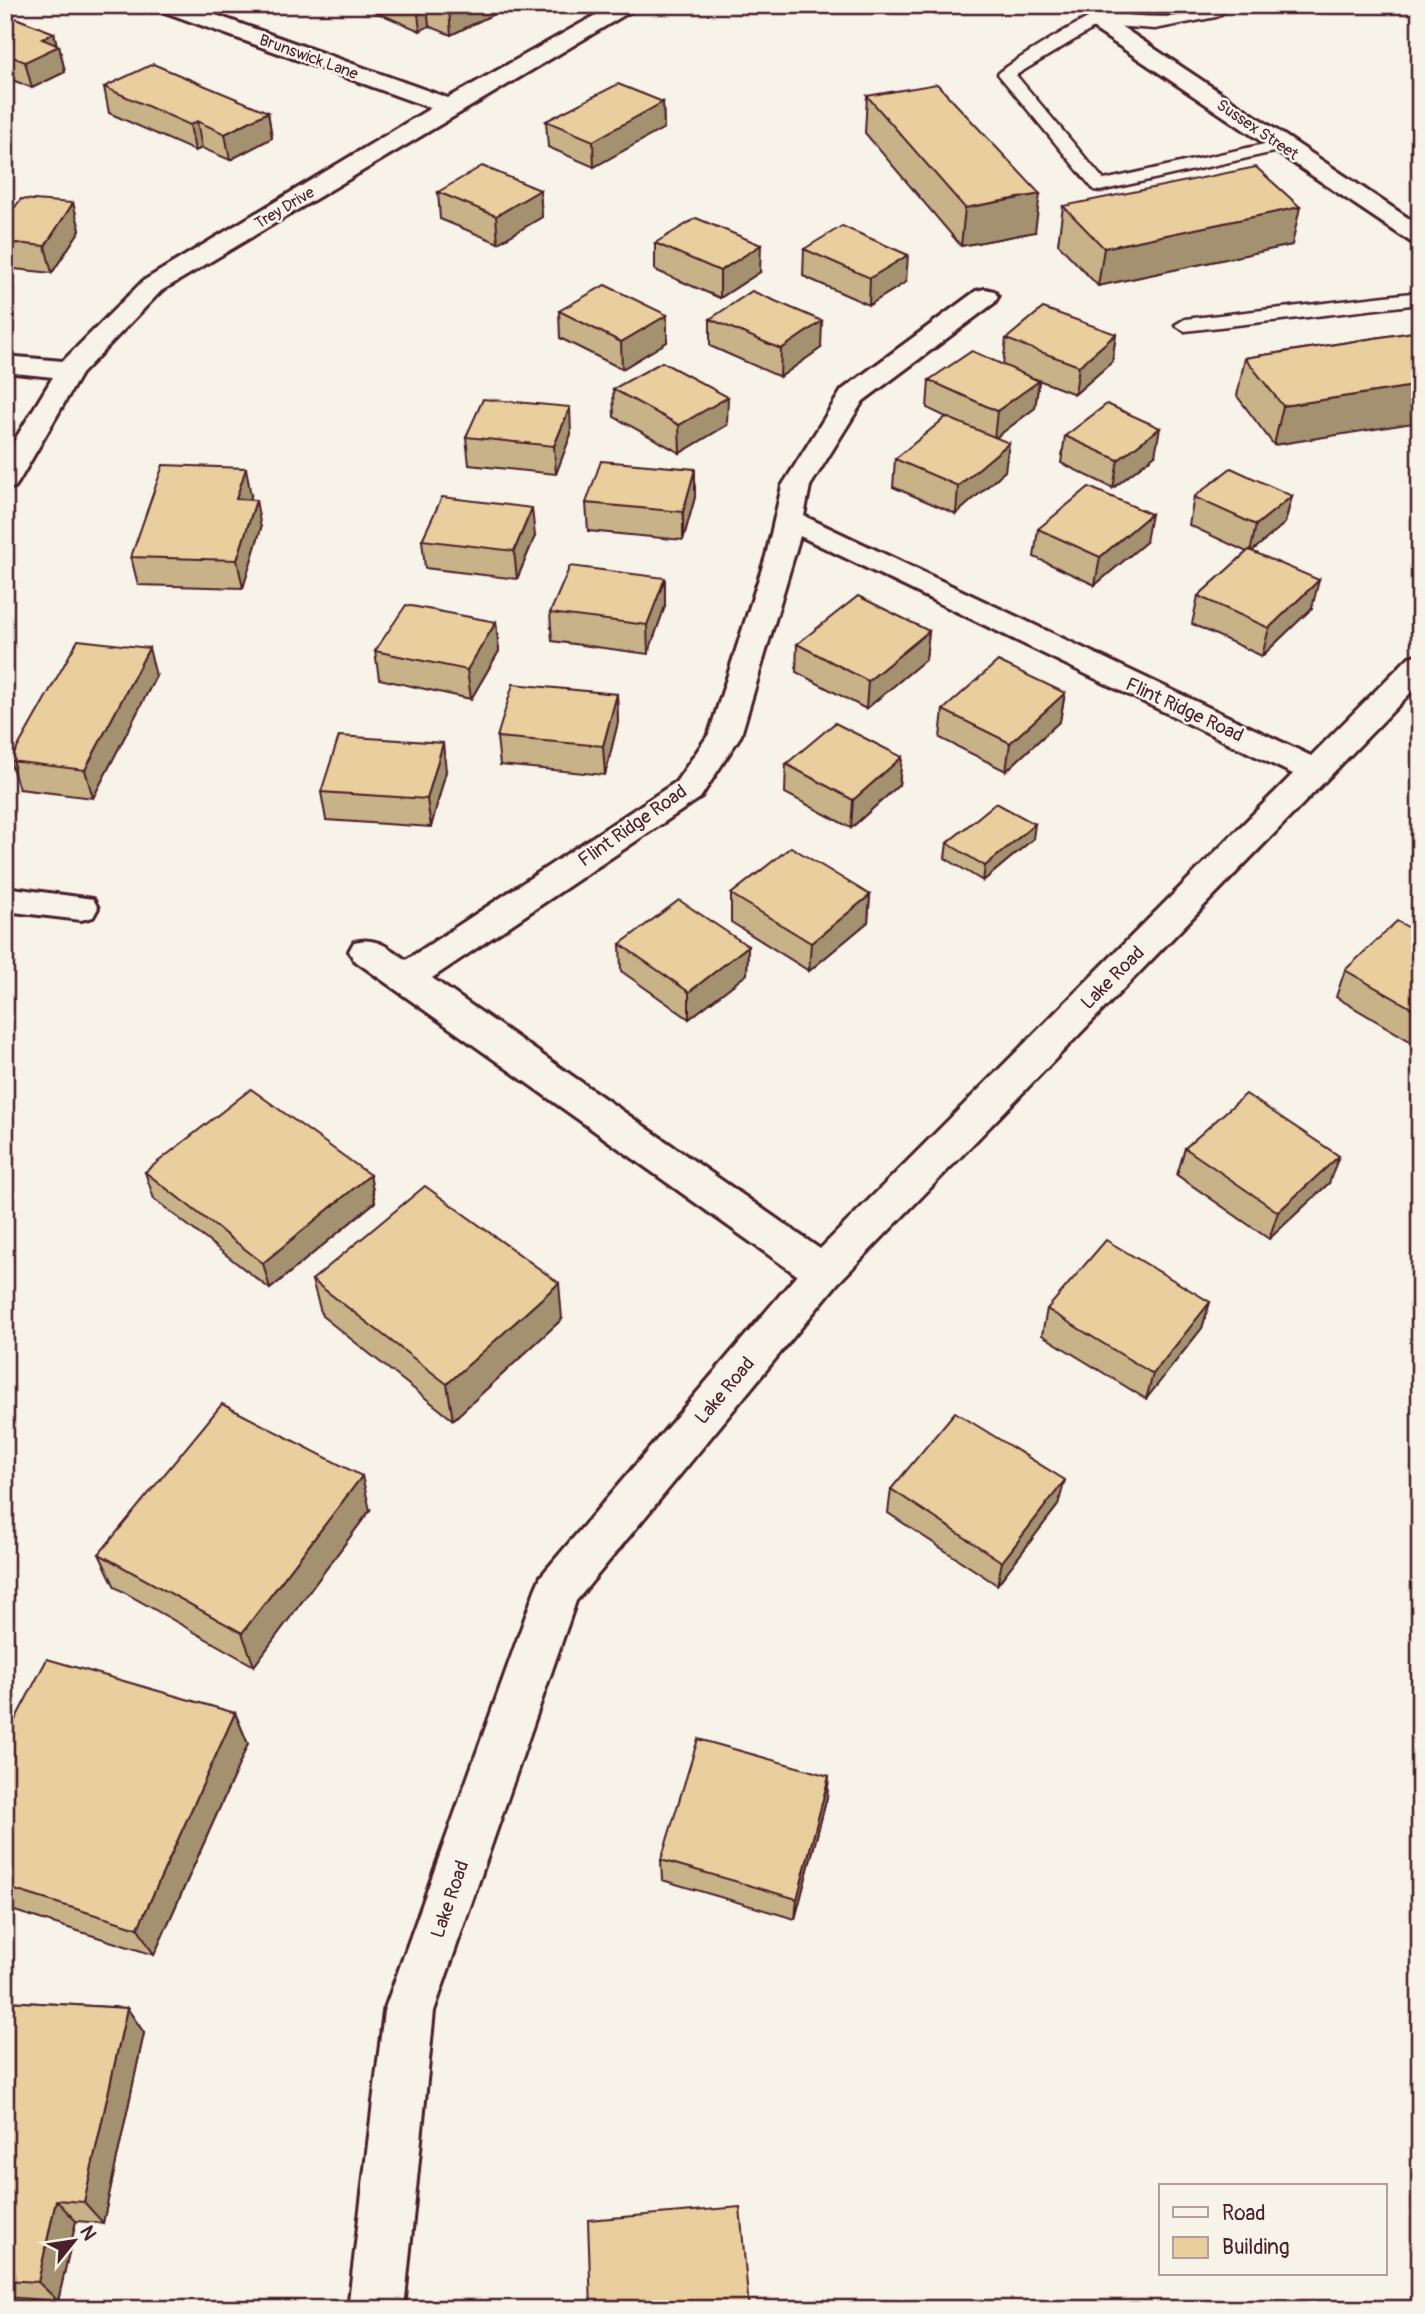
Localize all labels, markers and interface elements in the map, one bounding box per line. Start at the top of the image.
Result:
street label: Brunswick Lane [257,30,361,84]
street label: Sussex Street [1213,95,1303,165]
street label: Trey Drive [251,182,318,233]
street label: Flint Ridge Road [1122,672,1247,748]
street label: Flint Ridge Road [573,779,692,872]
street label: Lake Road [1076,941,1150,1015]
street label: Lake Road [690,1352,760,1429]
street label: Lake Road [426,1857,474,1941]
legend [1159,2184,1386,2276]
text: Road [1222,2200,1266,2227]
north arrow [38,2206,108,2276]
text: N [74,2221,102,2245]
text: Building [1222,2234,1289,2261]

